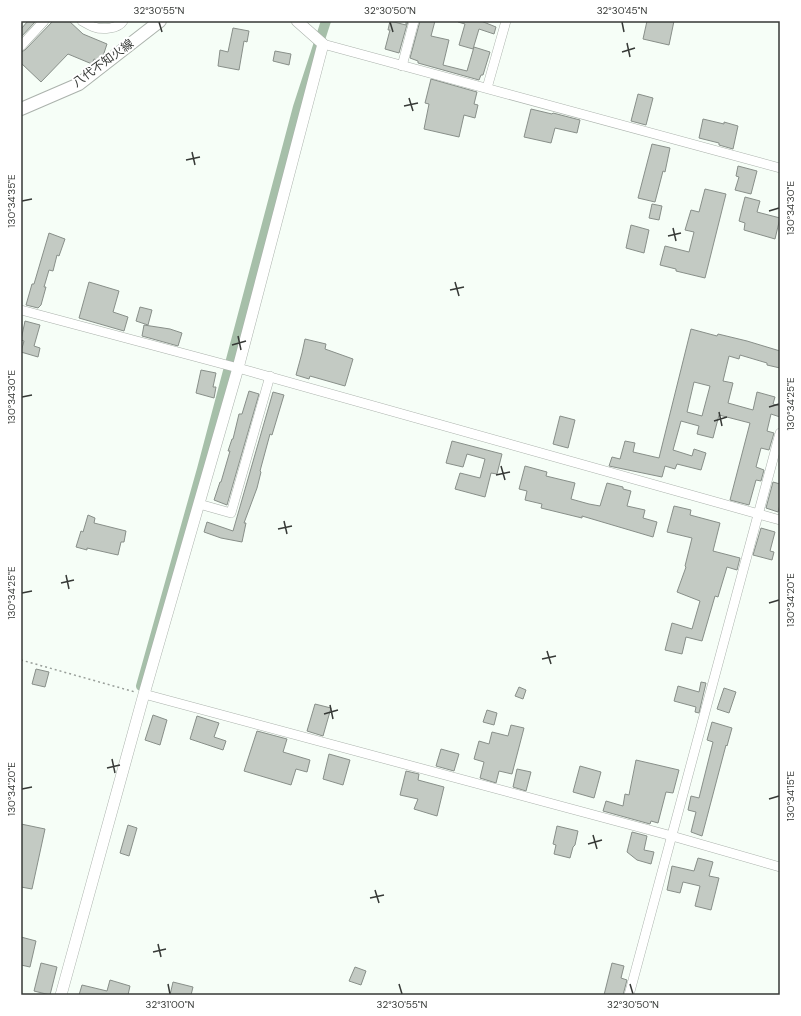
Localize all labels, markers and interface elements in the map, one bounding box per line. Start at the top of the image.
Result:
text: 32°30'55"N [134,4,185,17]
text: 32°30'50"N [364,4,416,17]
text: 32°30'45"N [597,4,647,17]
street label: 八代不知火線 [69,35,137,91]
text: 130°34'35"E [5,174,18,228]
text: 130°34'30"E [784,181,797,235]
text: 130°34'30"E [5,370,18,424]
text: 130°34'25"E [784,377,797,431]
text: 130°34'25"E [5,566,18,620]
text: 130°34'20"E [784,573,797,627]
text: 130°34'20"E [5,762,18,816]
text: 130°34'15"E [784,770,797,821]
text: 32°31'00"N [145,998,195,1011]
text: 32°30'55"N [377,998,428,1011]
text: 32°30'50"N [607,998,659,1011]

